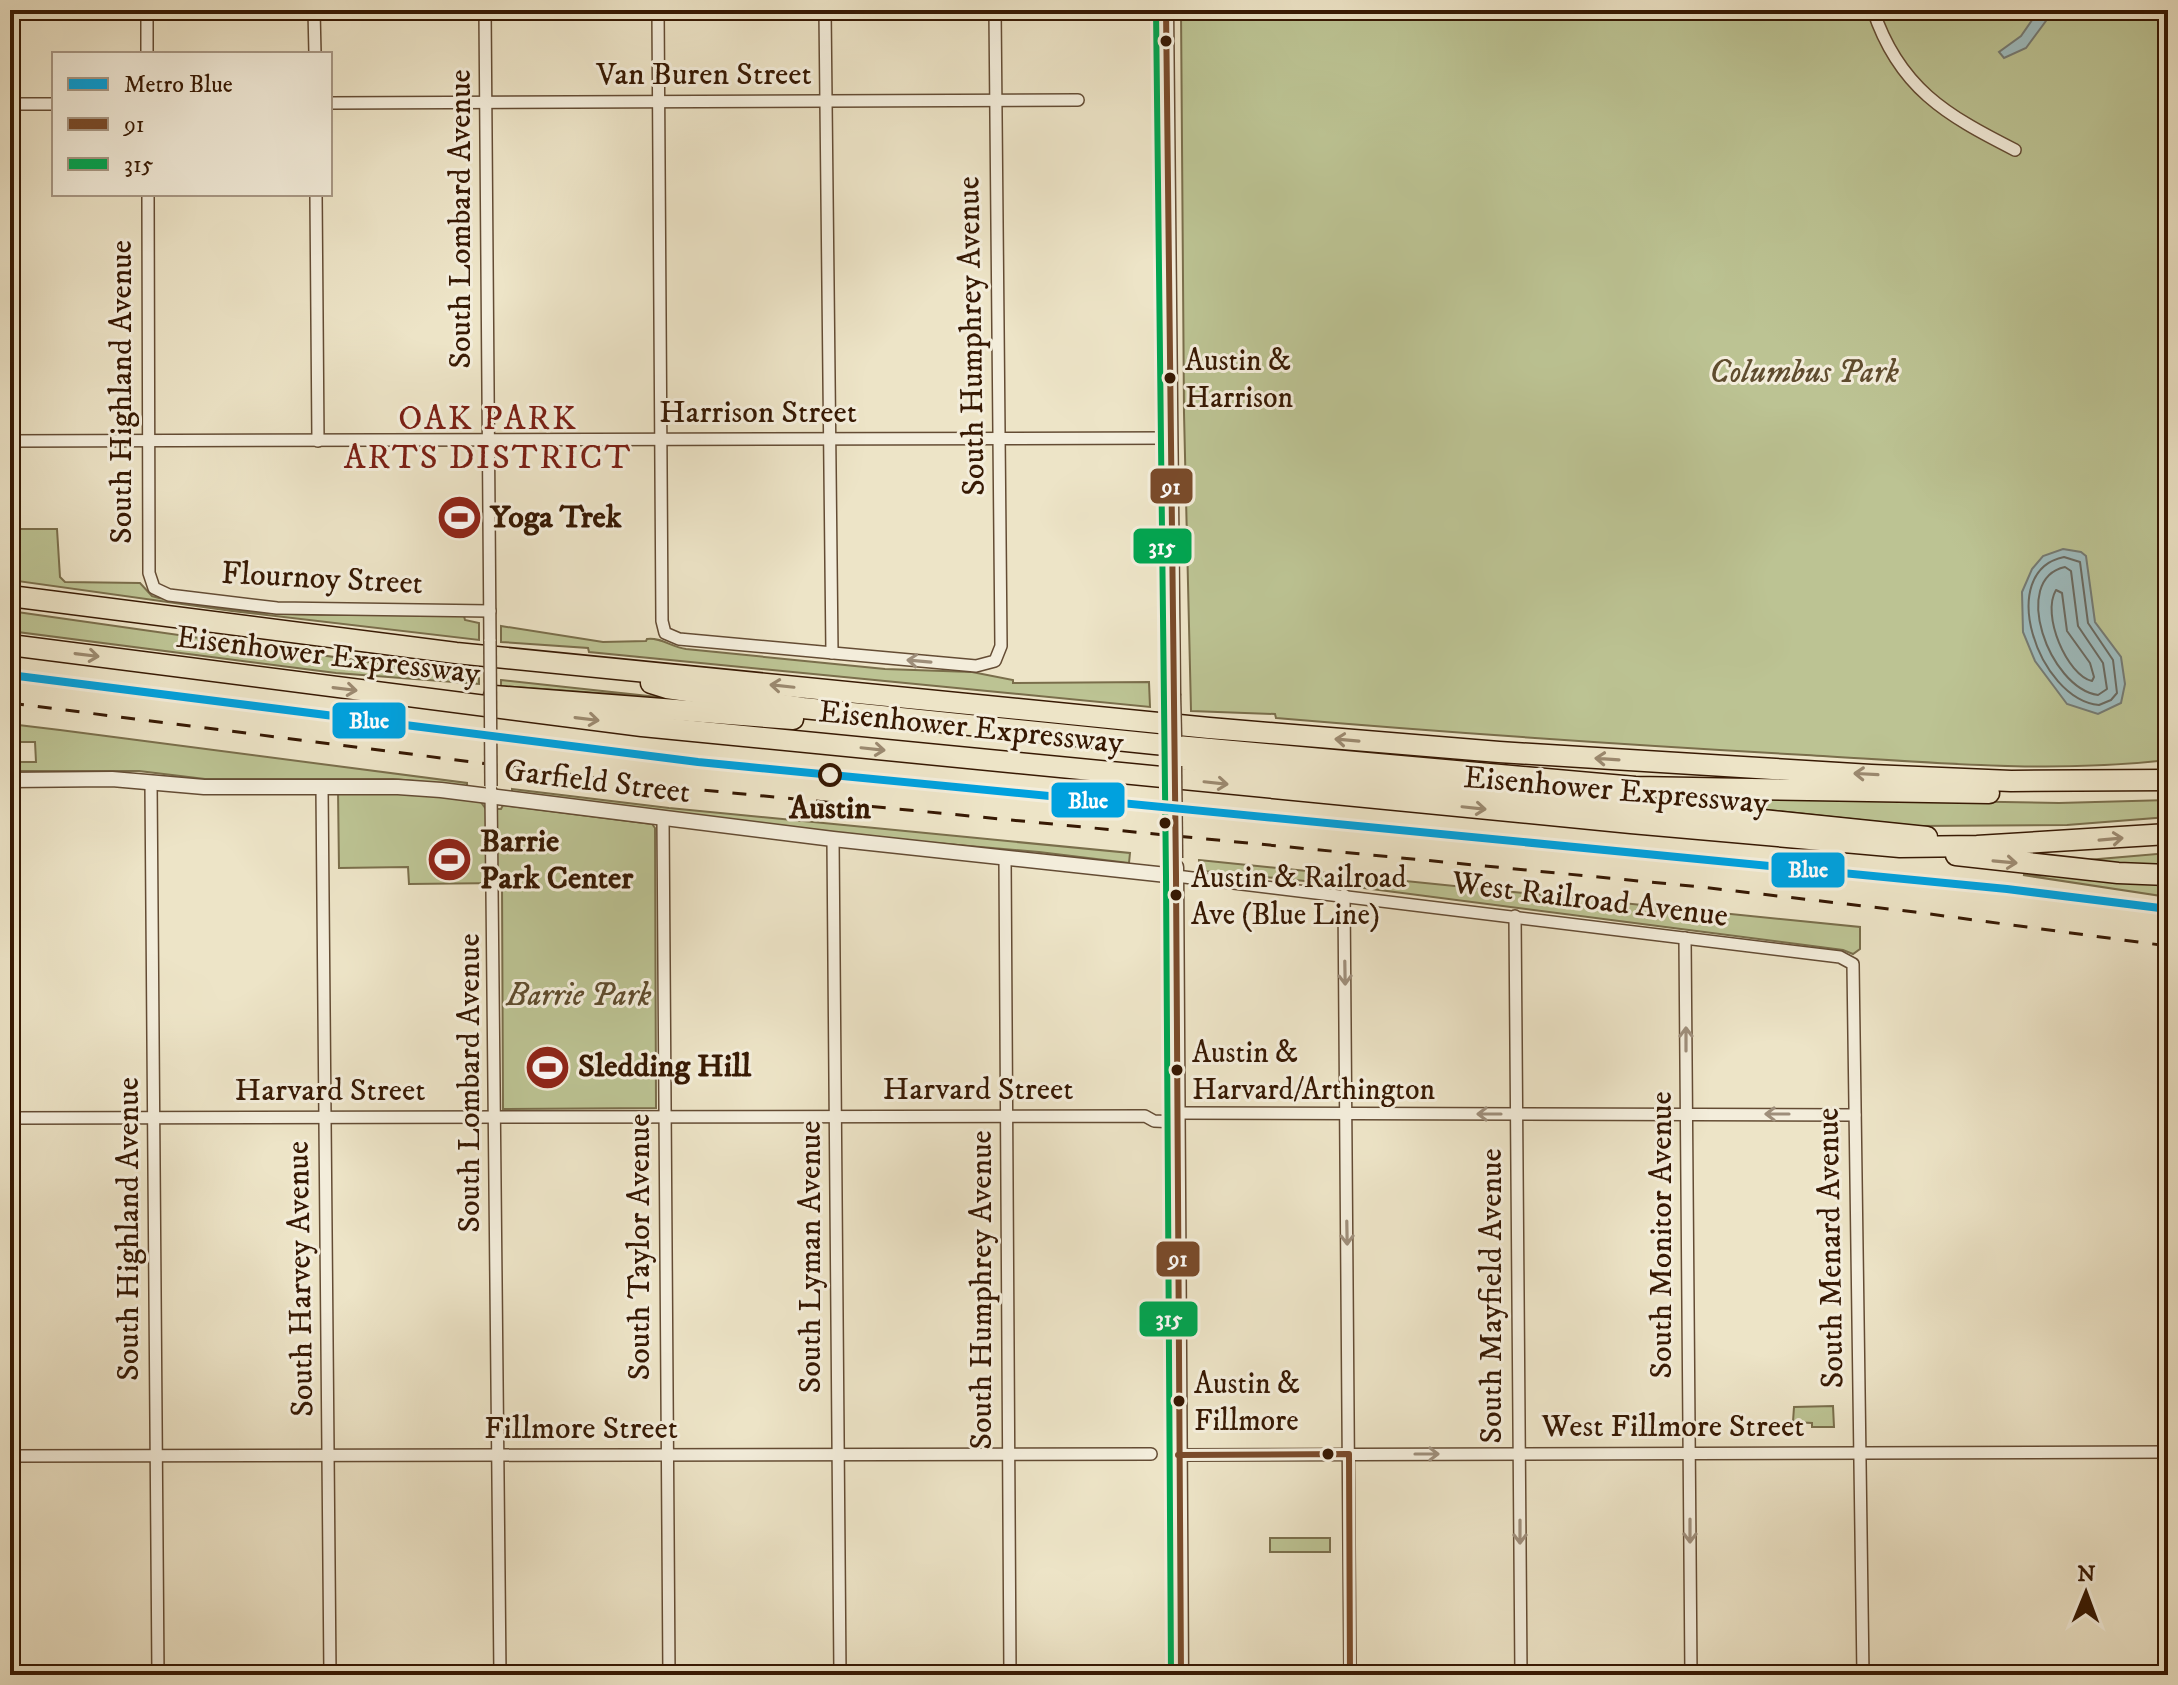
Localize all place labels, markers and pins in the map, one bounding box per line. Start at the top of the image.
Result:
unlabelled marker [1158,33,1174,49]
place label: Austin & Harrison [1185,343,1294,417]
marker: Austin & Harrison [1162,370,1178,386]
sports icon: Yoga Trek [435,494,483,542]
place label: Yoga Trek [489,498,623,538]
marker: Austin [819,764,841,786]
place label: Austin [788,789,871,829]
unlabelled marker [1157,815,1173,831]
place label: Barrie Park Center [480,822,634,899]
sports icon: Barrie Park Center [425,836,473,884]
place label: Austin & Railroad Ave (Blue Line) [1191,860,1407,934]
marker: Austin & Railroad Ave (Blue Line) [1168,887,1184,903]
place label: Austin & Harvard/Arthington [1192,1035,1435,1109]
sports icon: Sledding Hill [523,1043,571,1091]
place label: Sledding Hill [578,1047,752,1087]
marker: Austin & Harvard/Arthington [1169,1062,1185,1078]
place label: Austin & Fillmore [1194,1366,1300,1440]
marker: Austin & Fillmore [1171,1393,1187,1409]
unlabelled marker [1320,1446,1336,1462]

